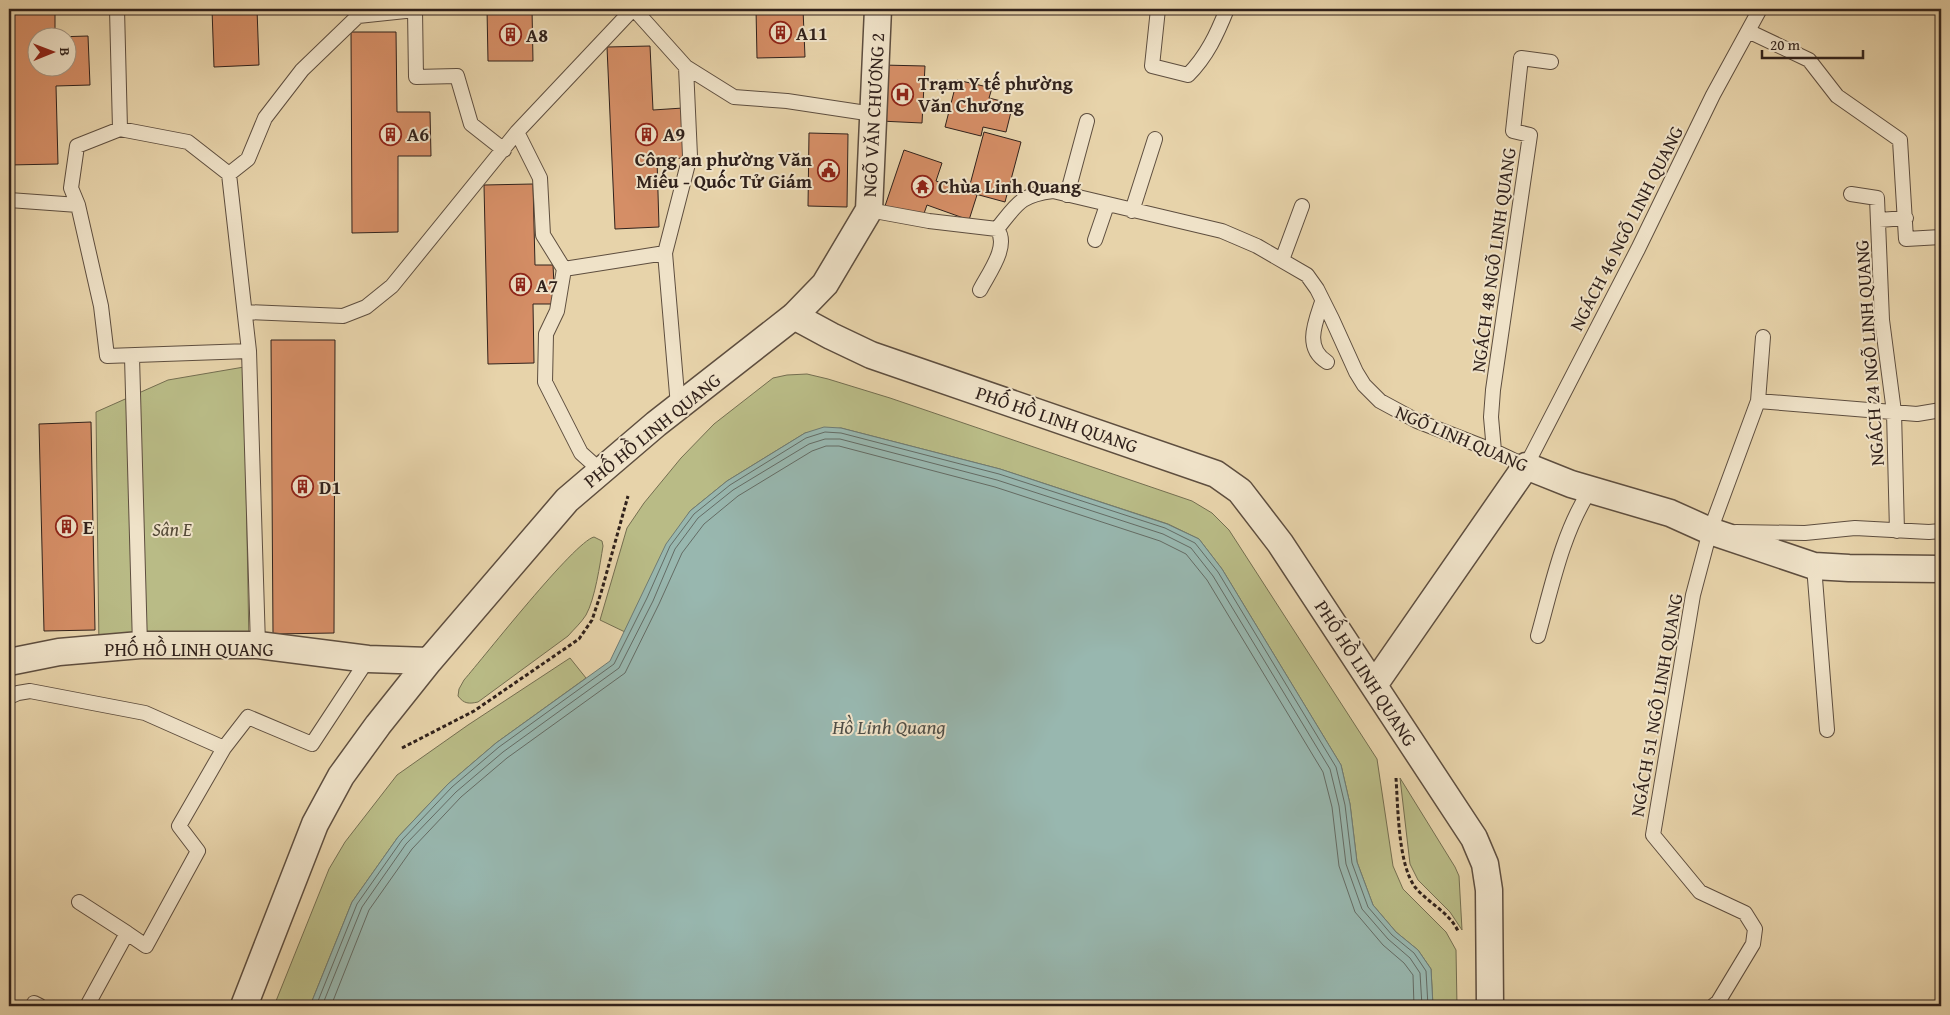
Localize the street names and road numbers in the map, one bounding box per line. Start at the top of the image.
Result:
street label: NGÕ VĂN CHƯƠNG 2 [855,32,891,198]
street label: NGÁCH 46 NGÕ LINH QUANG [1562,121,1690,335]
street label: NGÁCH 48 NGÕ LINH QUANG [1463,146,1523,374]
street label: NGÁCH 24 NGÕ LINH QUANG [1847,239,1891,467]
street label: PHỐ HỒ LINH QUANG [577,366,727,494]
street label: PHỐ HỒ LINH QUANG [972,378,1142,460]
street label: NGÕ LINH QUANG [1391,397,1533,479]
street label: NGÁCH 51 NGÕ LINH QUANG [1623,591,1689,819]
street label: PHỐ HỒ LINH QUANG [1308,594,1424,752]
street label: PHỐ HỒ LINH QUANG [104,635,274,663]

